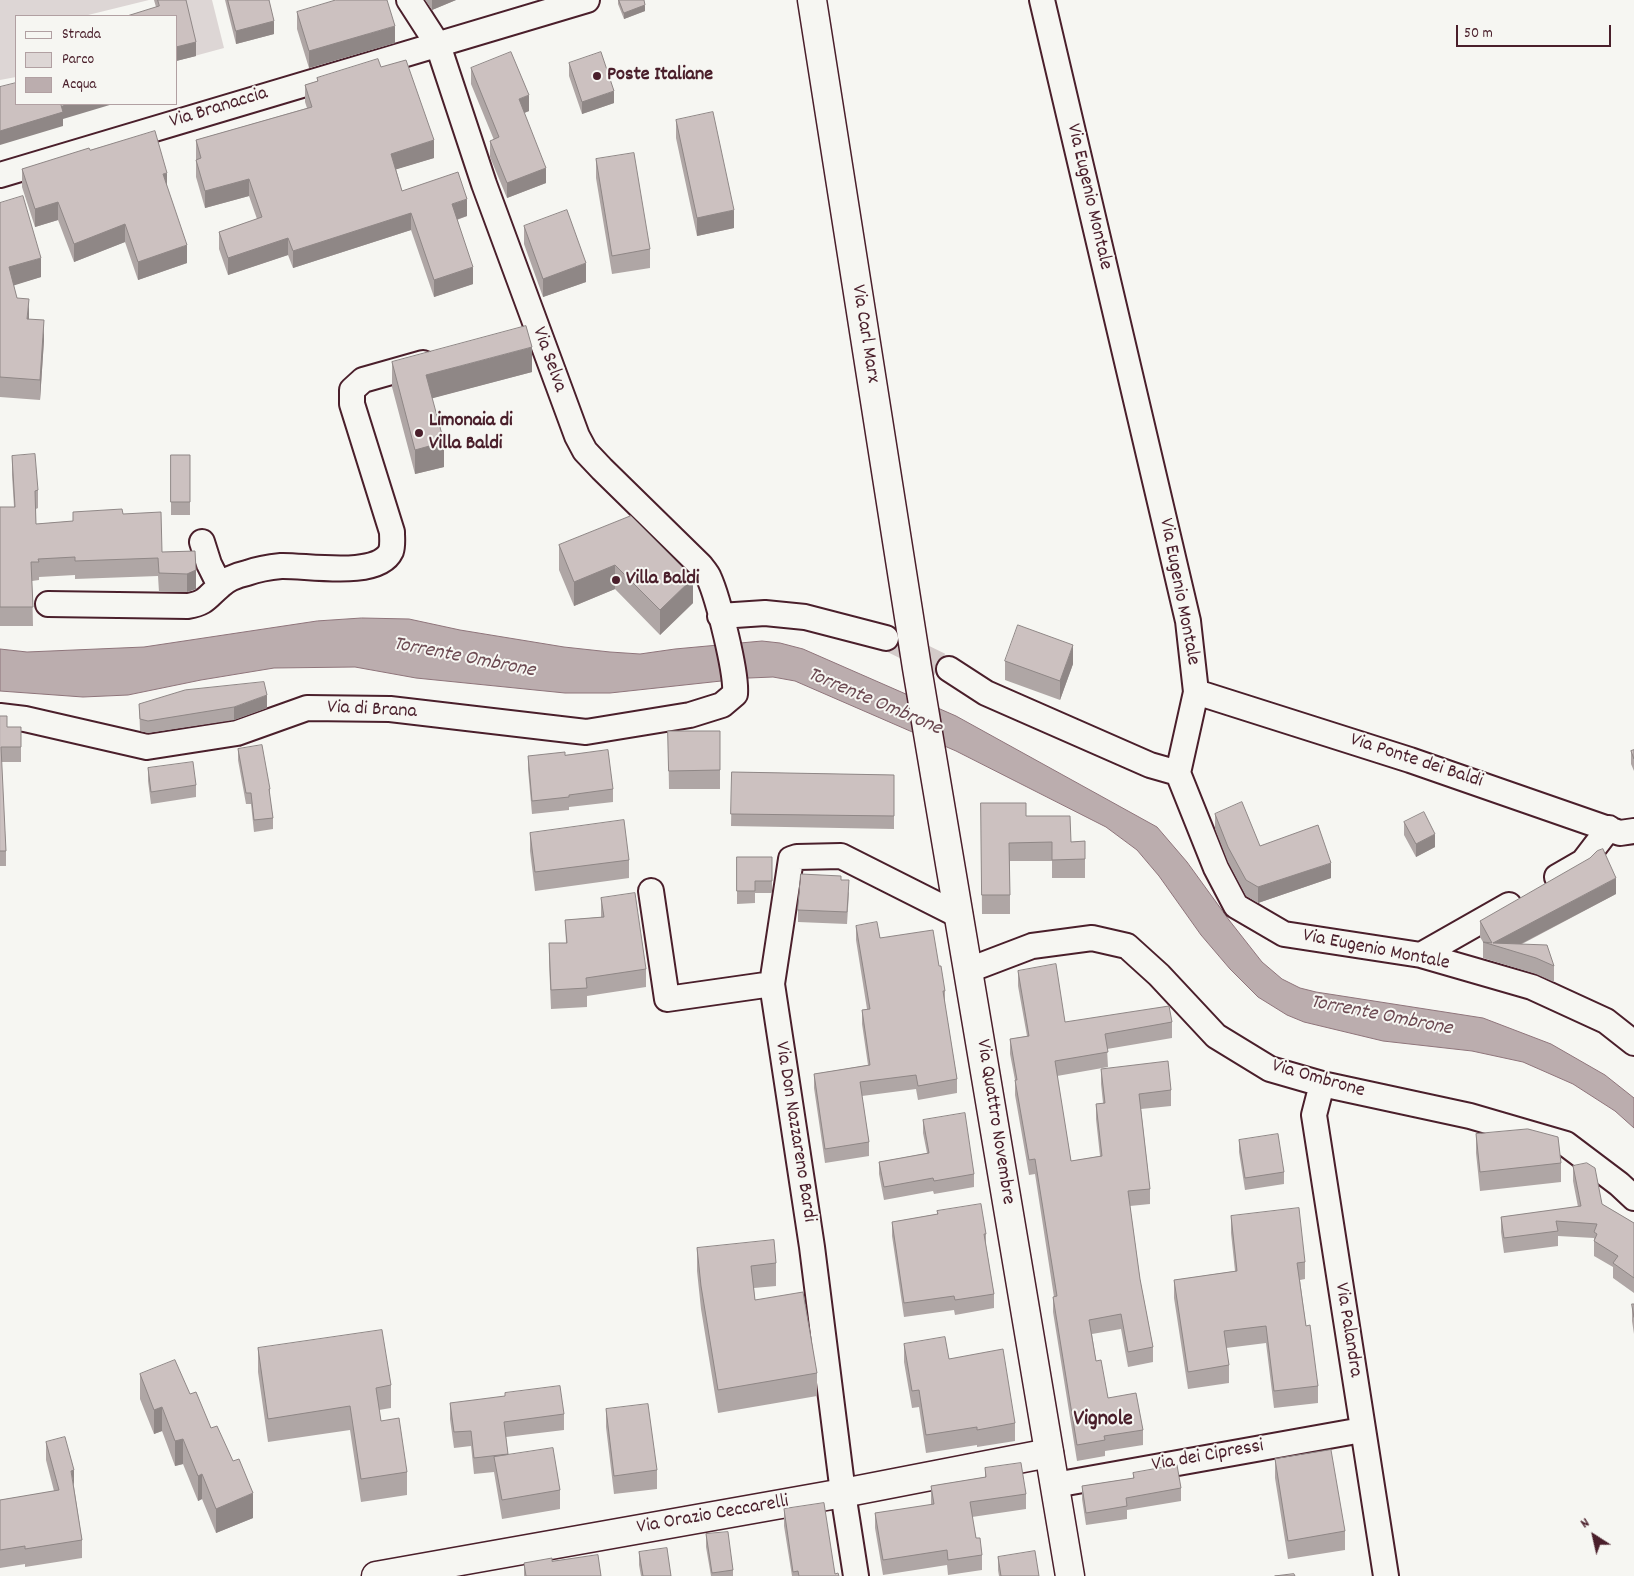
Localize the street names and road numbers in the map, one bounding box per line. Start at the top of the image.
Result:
street label: Via Branaccia [167,83,271,135]
street label: Via Eugenio Montale [1060,122,1116,272]
street label: Via Carl Marx [844,283,884,385]
street label: Via Selva [525,324,571,396]
street label: Via Eugenio Montale [1152,517,1204,667]
street label: Via di Brana [327,697,417,725]
street label: Via Ponte dei Baldi [1347,729,1485,795]
street label: Via Eugenio Montale [1301,925,1451,977]
street label: Via Quattro Novembre [969,1038,1019,1206]
street label: Via Don Nazzareno Bardi [768,1040,820,1224]
street label: Via Ombrone [1269,1055,1367,1105]
street label: Via Palandra [1328,1281,1366,1379]
street label: Via dei Cipressi [1150,1435,1266,1479]
street label: Via Orazio Ceccarelli [635,1491,791,1541]

